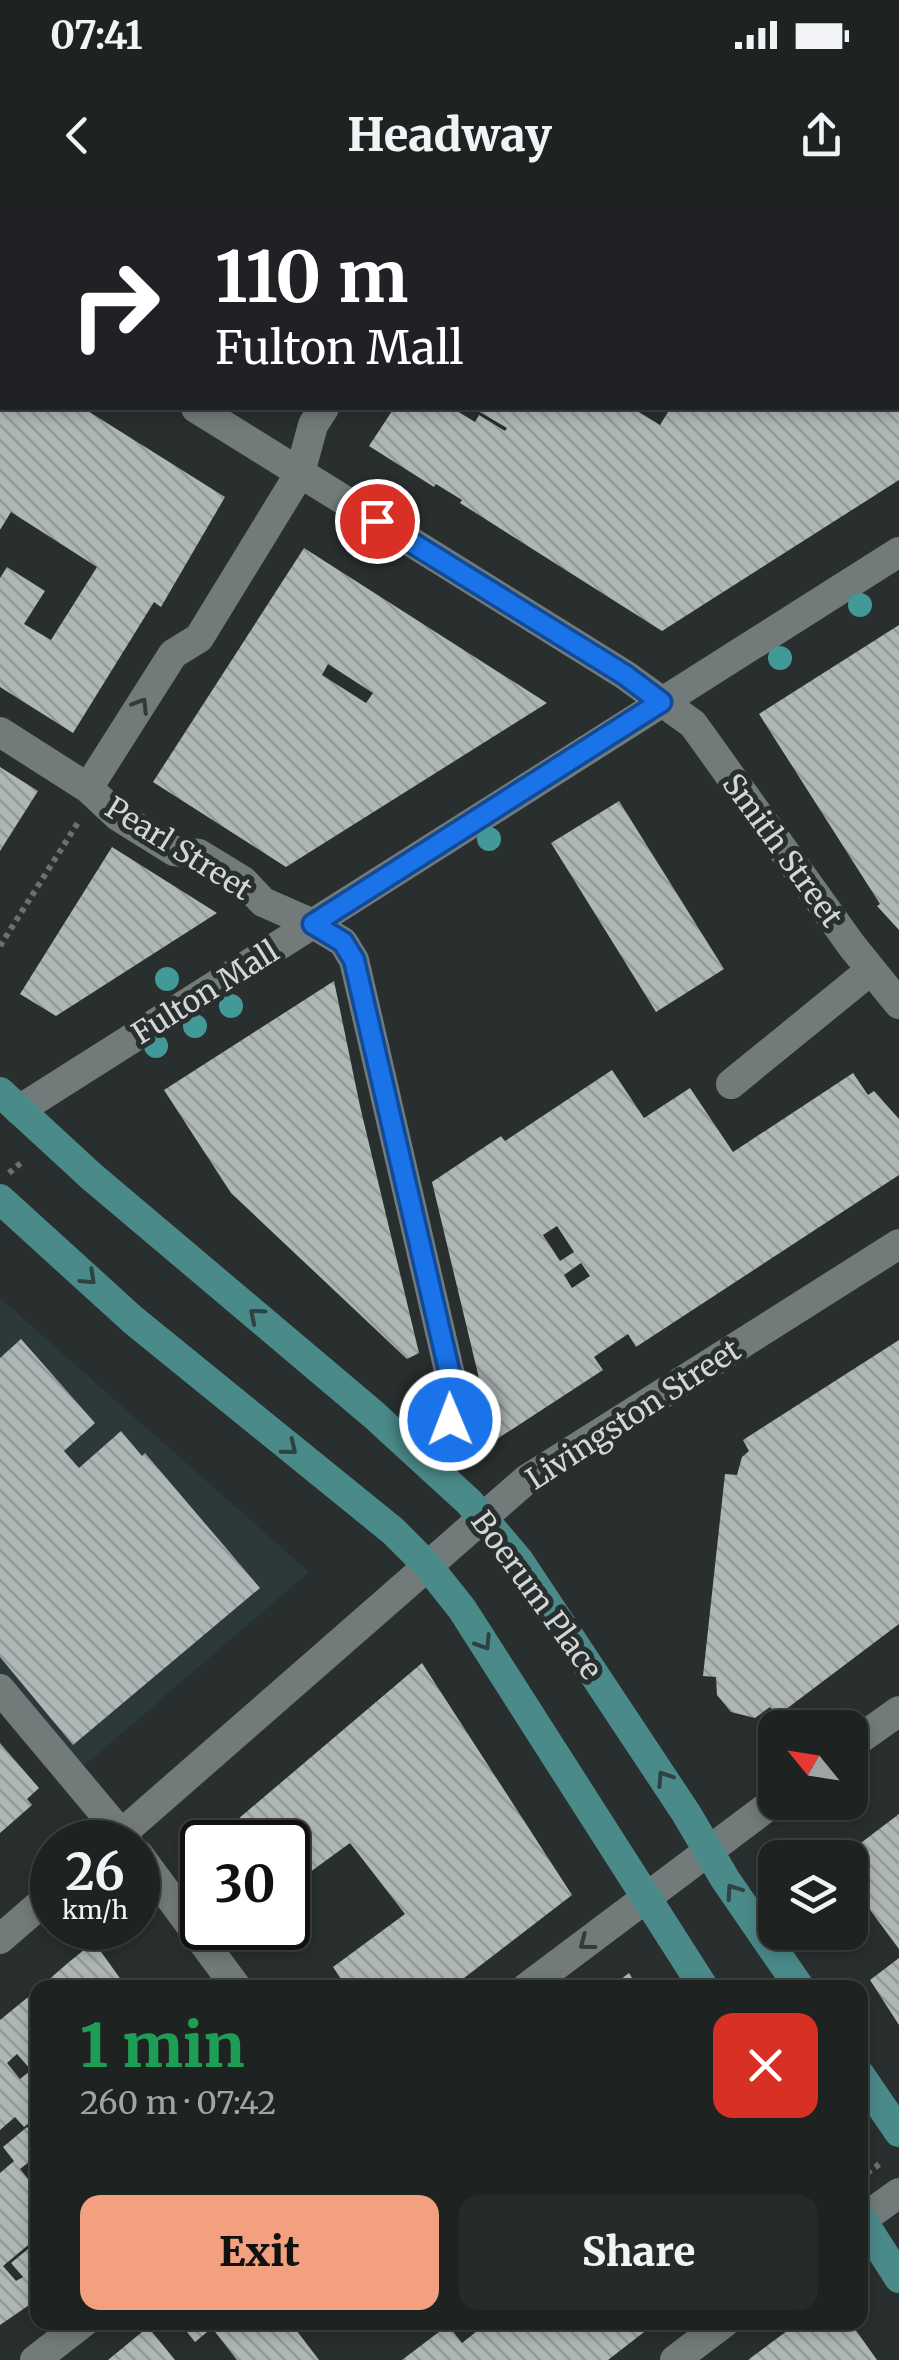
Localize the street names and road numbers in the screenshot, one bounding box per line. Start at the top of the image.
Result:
street label: Smith Street [715,766,852,934]
street label: Pearl Street [99,788,260,908]
street label: Fulton Mall [125,932,285,1052]
street label: Livingston Street [519,1330,748,1498]
street label: Boerum Place [463,1503,611,1687]

